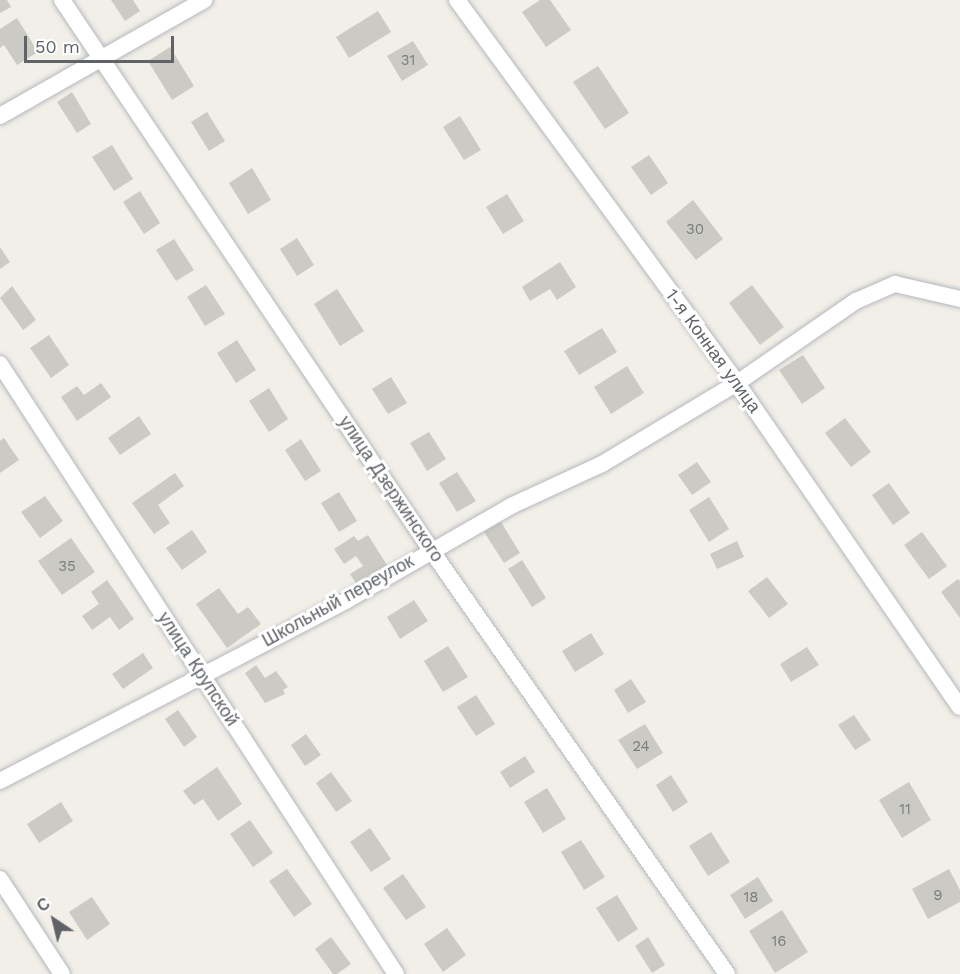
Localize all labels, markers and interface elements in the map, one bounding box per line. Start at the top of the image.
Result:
scale bar [27,24,177,62]
text: 50 m [35,36,80,57]
house number: 31 [401,52,415,70]
house number: 30 [686,221,704,239]
street label: 1-я Конная улица [661,285,765,417]
street label: улица Дзержинского [334,412,448,566]
street label: Школьный переулок [258,550,418,652]
house number: 35 [58,558,76,576]
street label: улица Крупской [153,608,243,730]
house number: 24 [632,738,650,756]
house number: 11 [899,801,911,819]
house number: 9 [933,887,943,905]
house number: 18 [743,889,759,907]
north arrow [24,890,84,950]
text: С [33,894,54,916]
house number: 16 [772,933,786,951]

